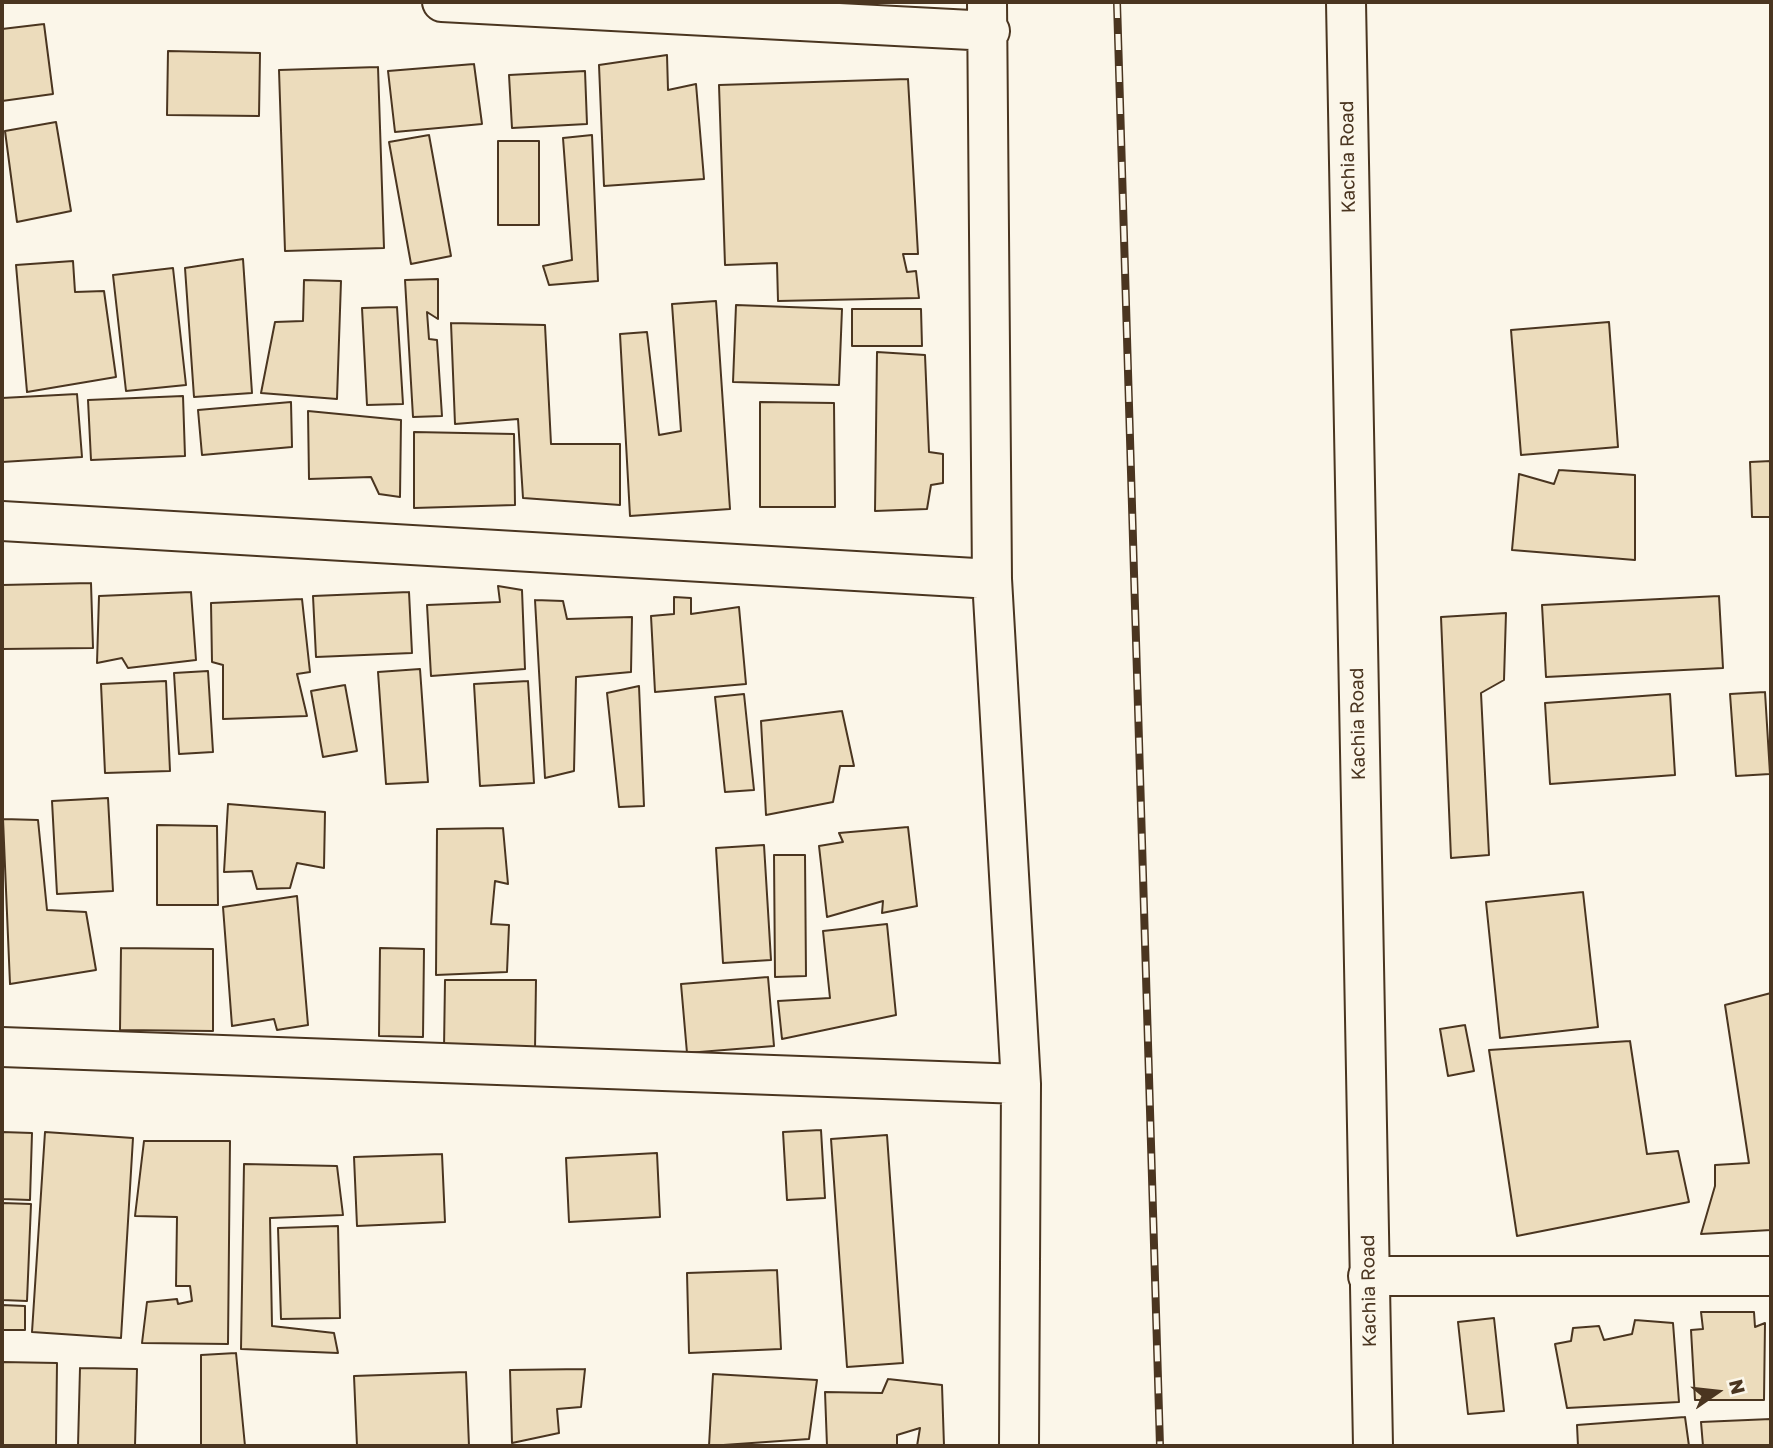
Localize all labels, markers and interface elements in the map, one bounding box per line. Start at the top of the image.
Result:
street label: Kachia Road [1336,100,1360,214]
street label: Kachia Road [1346,667,1370,781]
street label: Kachia Road [1357,1234,1381,1348]
north arrow [1682,1357,1752,1427]
text: N [1725,1377,1751,1397]

